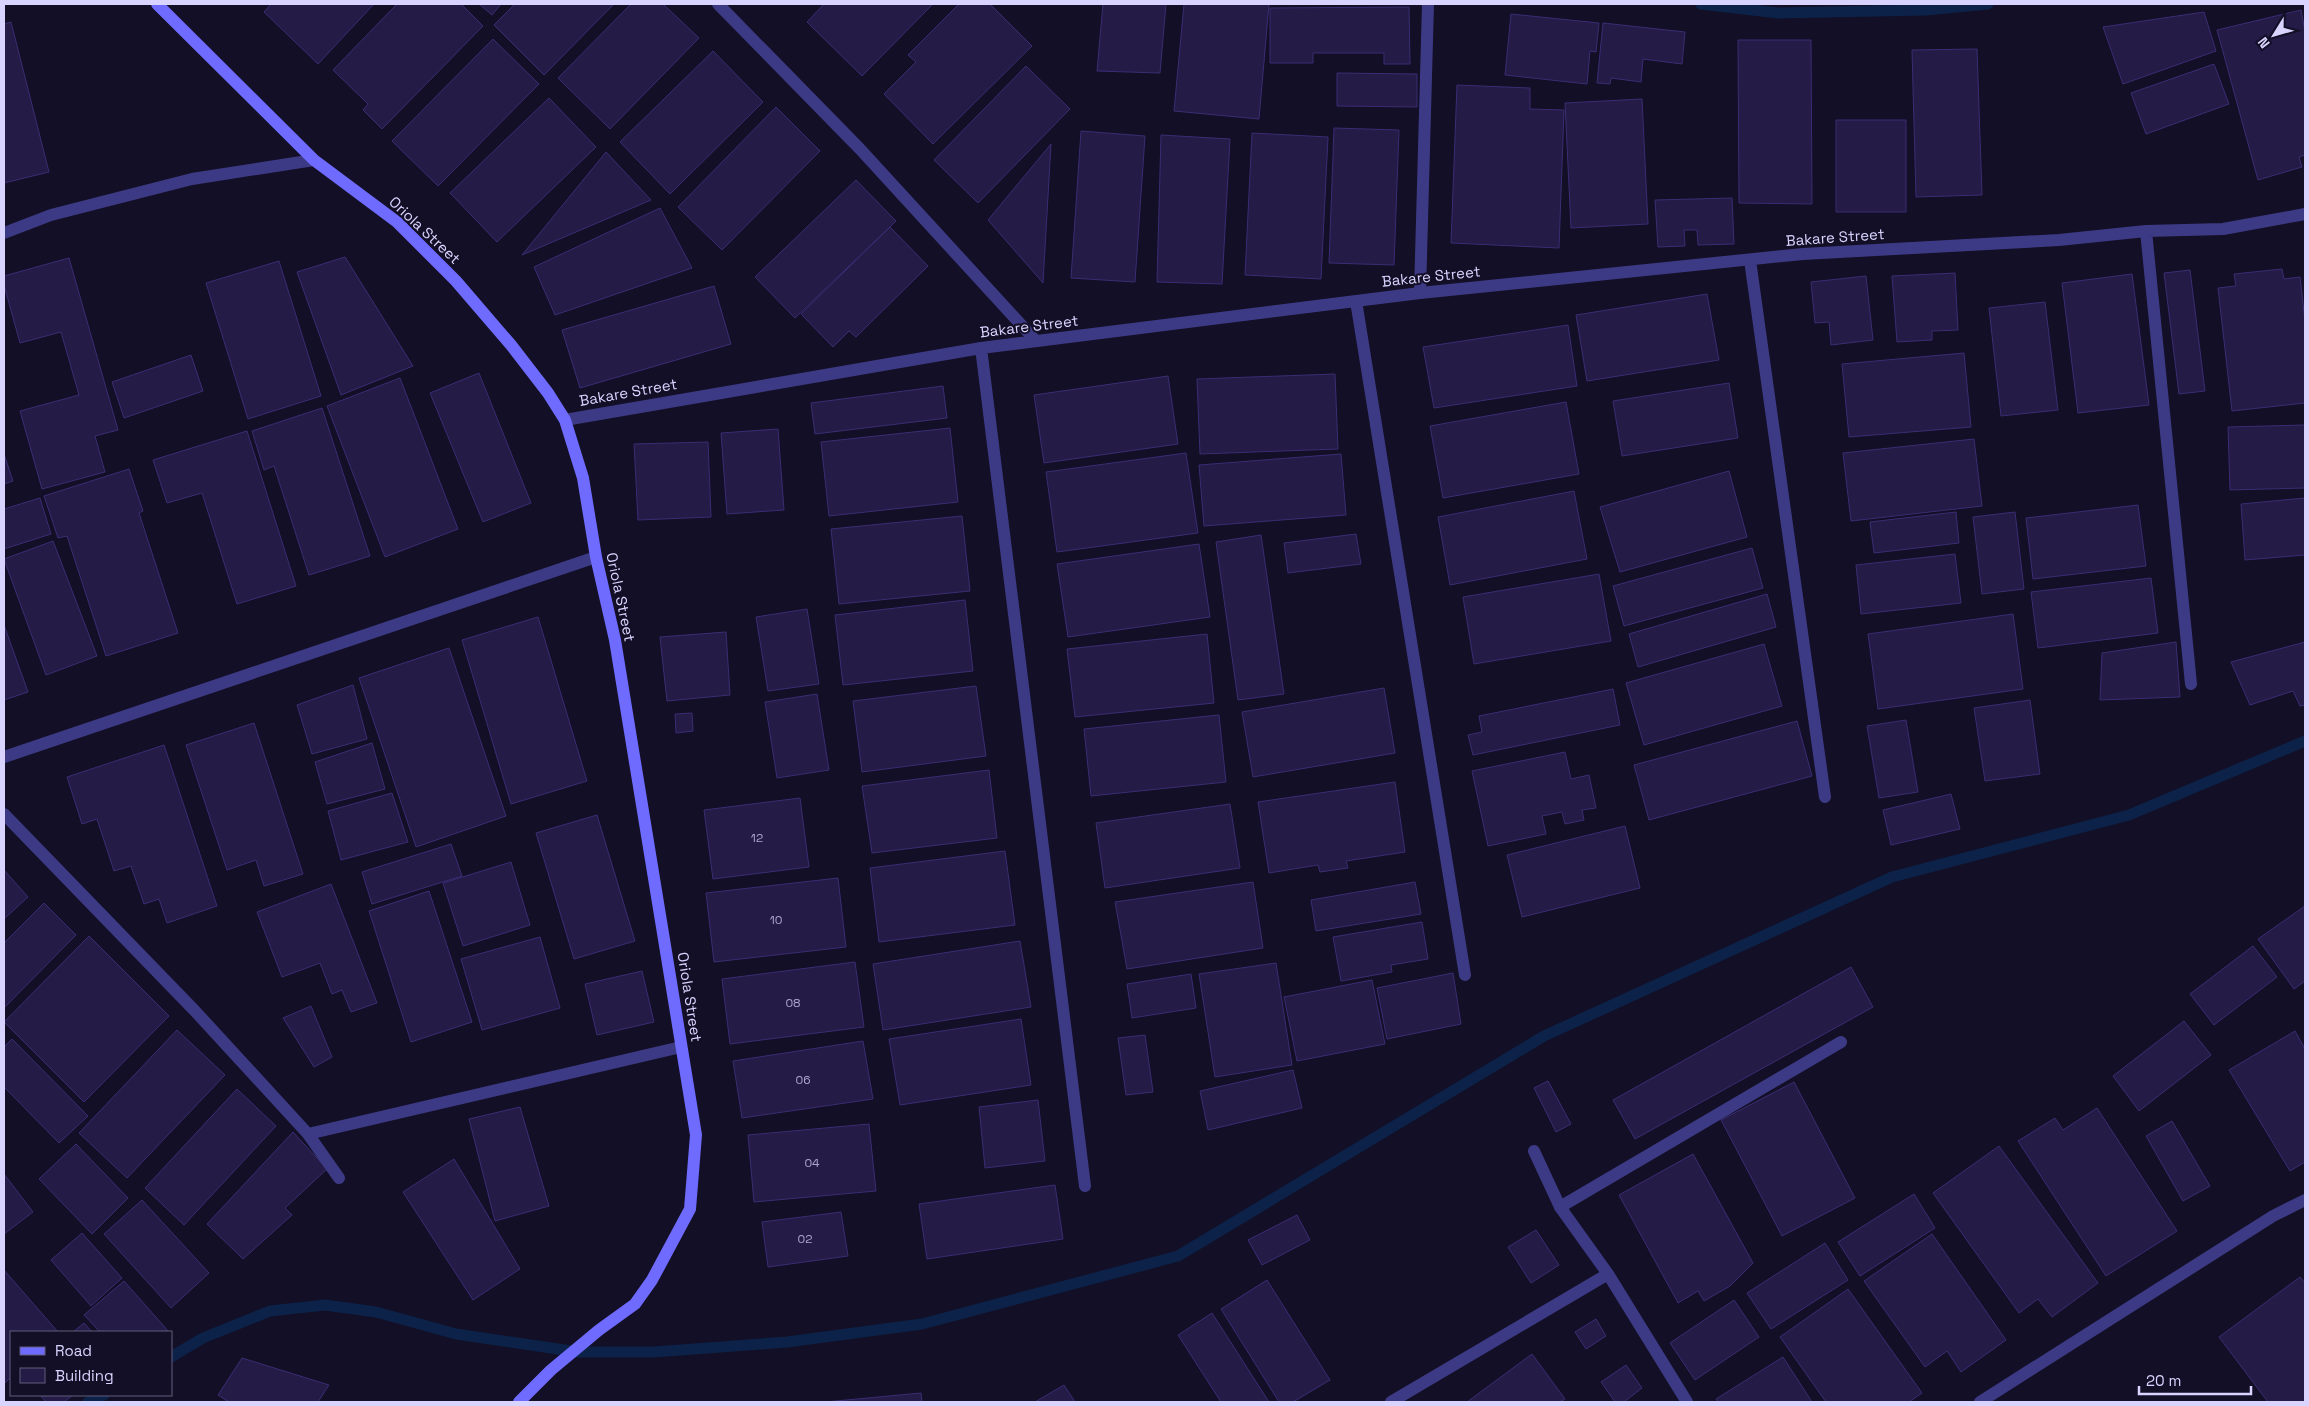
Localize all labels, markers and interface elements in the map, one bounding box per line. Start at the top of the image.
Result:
north arrow [2249,10,2299,60]
text: N [2254,34,2274,52]
street label: Oriola Street [385,192,465,268]
street label: Bakare Street [1785,224,1885,250]
street label: Bakare Street [1381,261,1481,291]
street label: Bakare Street [979,311,1079,341]
street label: Bakare Street [578,374,679,410]
street label: Oriola Street [602,551,640,643]
house number: 12 [751,830,763,846]
house number: 10 [770,912,782,928]
street label: Oriola Street [674,951,706,1043]
house number: 08 [785,995,801,1011]
house number: 06 [795,1072,811,1088]
house number: 04 [804,1155,820,1171]
house number: 02 [798,1231,812,1247]
legend [10,1331,172,1396]
text: Road [55,1341,92,1360]
scale bar [2139,1364,2252,1396]
text: Building [55,1366,114,1385]
text: 20 m [2146,1371,2181,1390]

